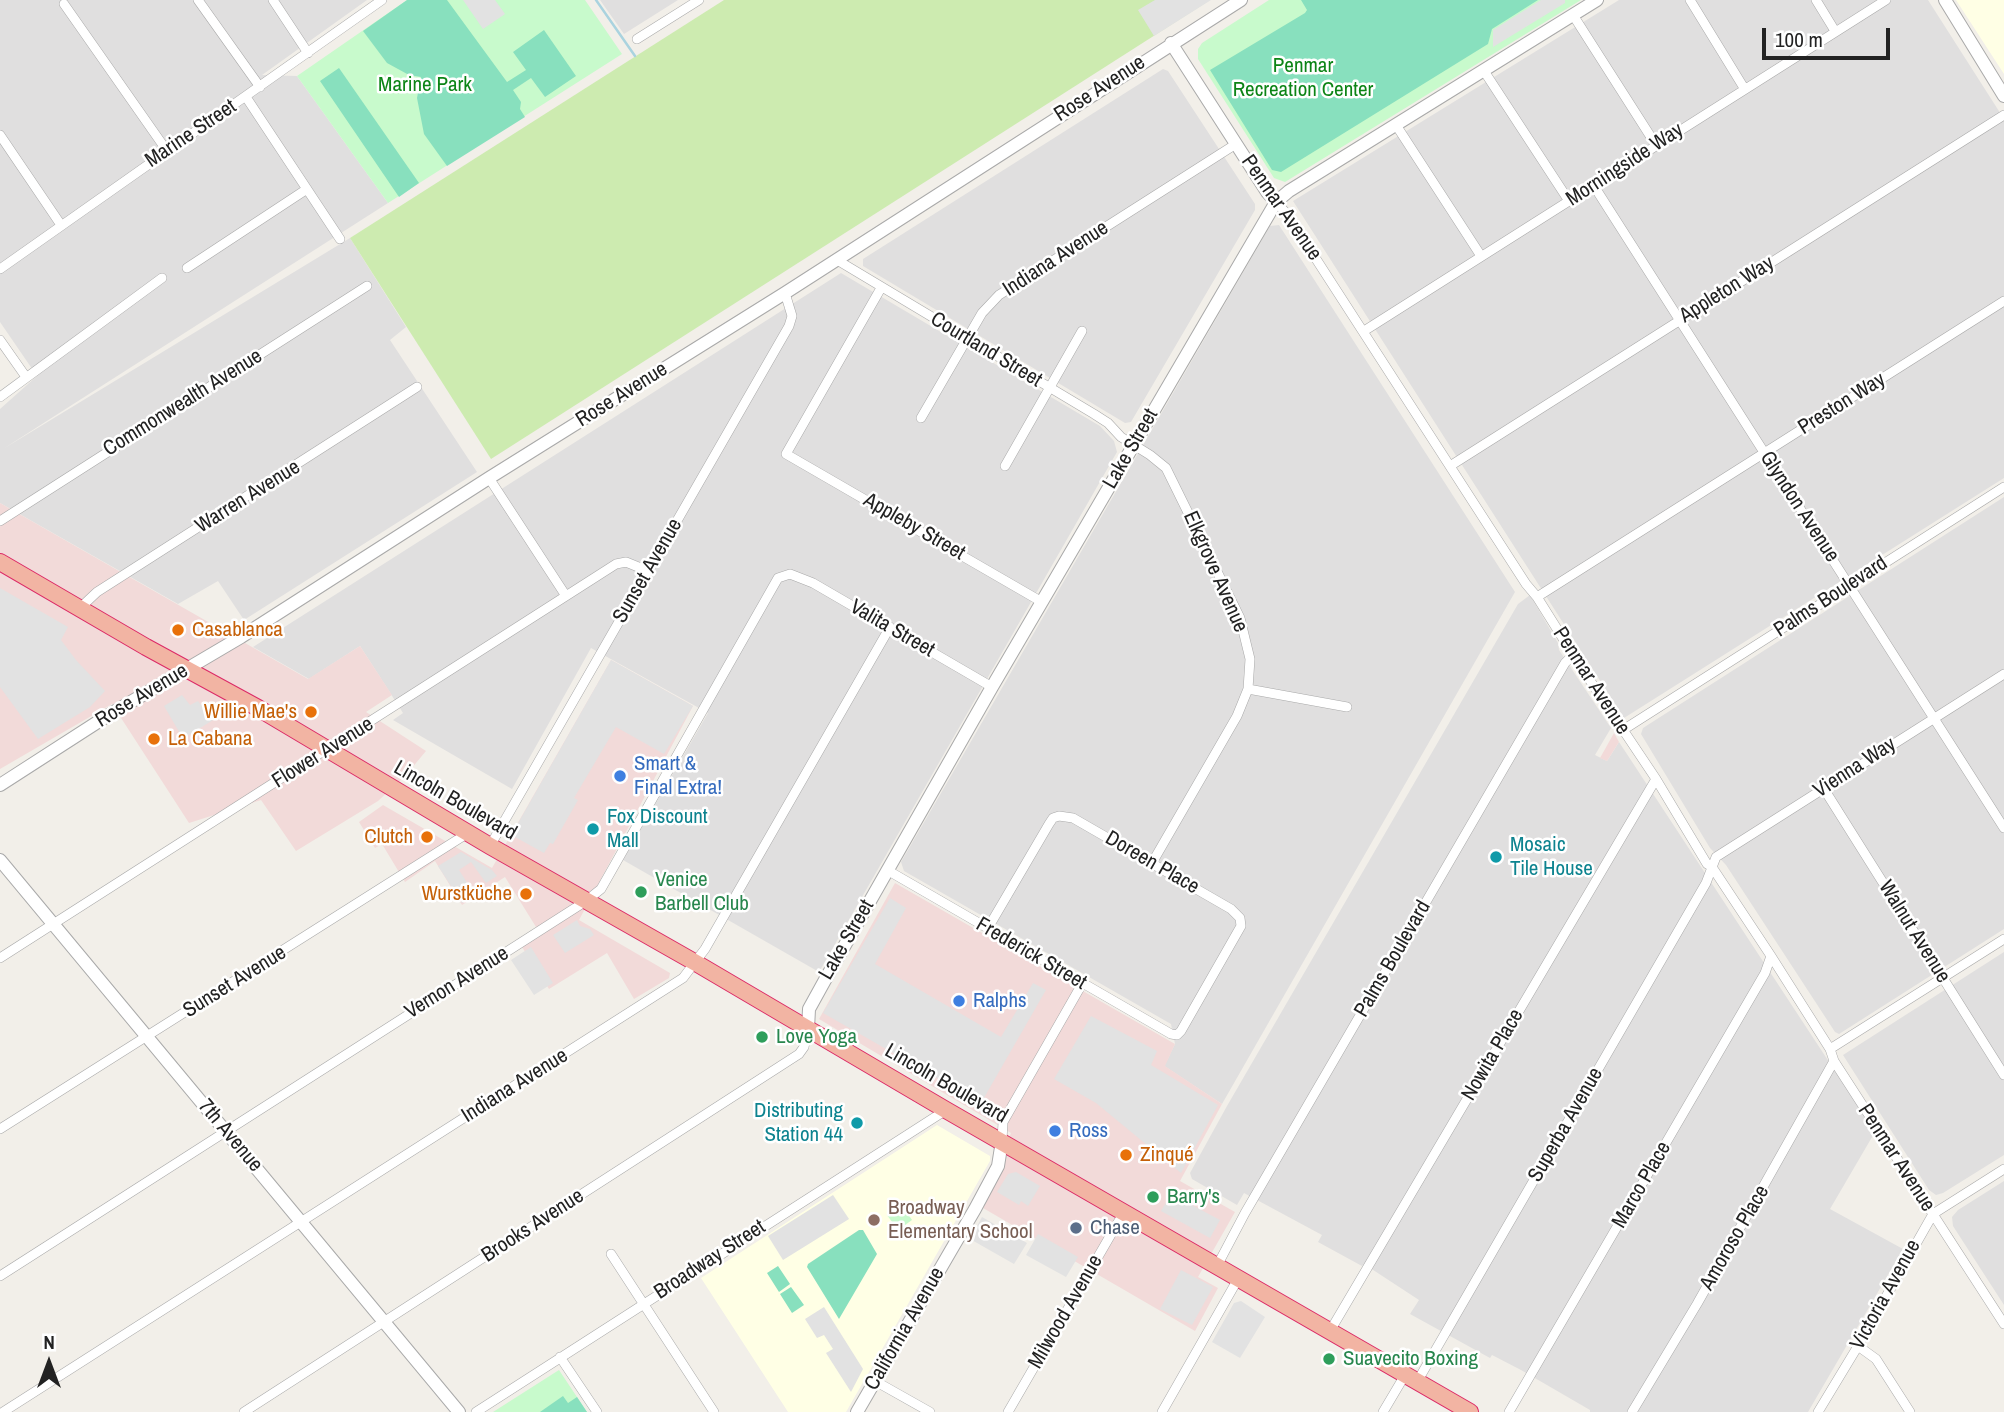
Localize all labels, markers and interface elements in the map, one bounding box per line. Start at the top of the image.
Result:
scale bar [1766,14,1894,58]
text: 100 m [1775,25,1823,54]
street label: Rose Avenue [1050,50,1150,128]
park label: Penmar Recreation Center [1233,53,1373,103]
park label: Marine Park [378,72,472,98]
street label: Marine Street [141,94,241,174]
street label: Morningside Way [1562,118,1688,212]
street label: Penmar Avenue [1235,150,1327,266]
street label: Indiana Avenue [999,216,1113,302]
street label: Appleton Way [1675,251,1779,329]
street label: Courtland Street [926,307,1046,393]
street label: Commonwealth Avenue [99,344,267,462]
street label: Rose Avenue [572,357,672,433]
street label: Preston Way [1794,367,1890,441]
street label: Lake Street [1098,405,1164,493]
street label: Glyndon Avenue [1754,447,1844,567]
street label: Warren Avenue [191,455,305,539]
street label: Appleby Street [859,488,969,566]
street label: Elkgrove Avenue [1177,508,1253,636]
street label: Sunset Avenue [608,514,688,628]
street label: Palms Boulevard [1770,551,1892,643]
street label: Valita Street [845,595,939,663]
place label: Casablanca [192,617,283,643]
marker: Casablanca [170,622,186,638]
street label: Penmar Avenue [1547,622,1635,740]
street label: Rose Avenue [91,659,193,733]
place label: Willie Mae's [204,699,297,725]
marker: Willie Mae's [303,704,319,720]
street label: Flower Avenue [268,712,378,794]
place label: La Cabana [168,726,252,752]
marker: La Cabana [146,731,162,747]
street label: Vienna Way [1809,732,1901,804]
place label: Smart & Final Extra! [634,751,722,801]
street label: Lincoln Boulevard [389,756,521,846]
marker: Smart & Final Extra! [612,768,628,784]
place label: Fox Discount Mall [607,804,708,854]
marker: Fox Discount Mall [585,821,601,837]
place label: Clutch [364,824,413,850]
street label: Doreen Place [1101,826,1203,900]
marker: Clutch [419,829,435,845]
place label: Mosaic Tile House [1510,832,1593,882]
marker: Mosaic Tile House [1488,849,1504,865]
place label: Venice Barbell Club [655,867,749,917]
street label: Walnut Avenue [1873,876,1955,988]
place label: Wurstküche [421,881,512,907]
marker: Venice Barbell Club [633,884,649,900]
marker: Wurstküche [518,886,534,902]
street label: Lake Street [814,896,880,984]
street label: Palms Boulevard [1350,896,1436,1022]
street label: Frederick Street [971,912,1091,996]
street label: Sunset Avenue [179,940,291,1024]
street label: Vernon Avenue [401,941,513,1025]
place label: Ralphs [973,988,1027,1014]
marker: Ralphs [951,993,967,1009]
street label: Nowita Place [1457,1005,1529,1105]
place label: Love Yoga [776,1024,857,1050]
marker: Love Yoga [754,1029,770,1045]
street label: Lincoln Boulevard [880,1039,1012,1129]
street label: Indiana Avenue [457,1043,573,1129]
street label: Superba Avenue [1523,1063,1609,1187]
street label: 7th Avenue [192,1095,268,1177]
place label: Distributing Station 44 [754,1098,843,1148]
street label: Penmar Avenue [1852,1099,1940,1217]
marker: Distributing Station 44 [849,1115,865,1131]
place label: Ross [1069,1118,1108,1144]
marker: Ross [1047,1123,1063,1139]
street label: Marco Place [1607,1137,1677,1233]
place label: Zinqué [1140,1142,1194,1168]
marker: Zinqué [1118,1147,1134,1163]
street label: Amoroso Place [1695,1181,1775,1295]
street label: Brooks Avenue [477,1184,589,1268]
place label: Barry's [1167,1184,1220,1210]
marker: Barry's [1145,1189,1161,1205]
place label: Broadway Elementary School [888,1195,1033,1245]
marker: Broadway Elementary School [866,1212,882,1228]
street label: Broadway Street [650,1215,770,1305]
place label: Chase [1090,1215,1140,1241]
marker: Chase [1068,1220,1084,1236]
street label: Victoria Avenue [1845,1236,1927,1354]
street label: Milwood Avenue [1023,1251,1109,1373]
street label: California Avenue [860,1263,950,1395]
north arrow [14,1328,84,1398]
text: N [43,1329,55,1355]
place label: Suavecito Boxing [1343,1346,1478,1372]
marker: Suavecito Boxing [1321,1351,1337,1367]

